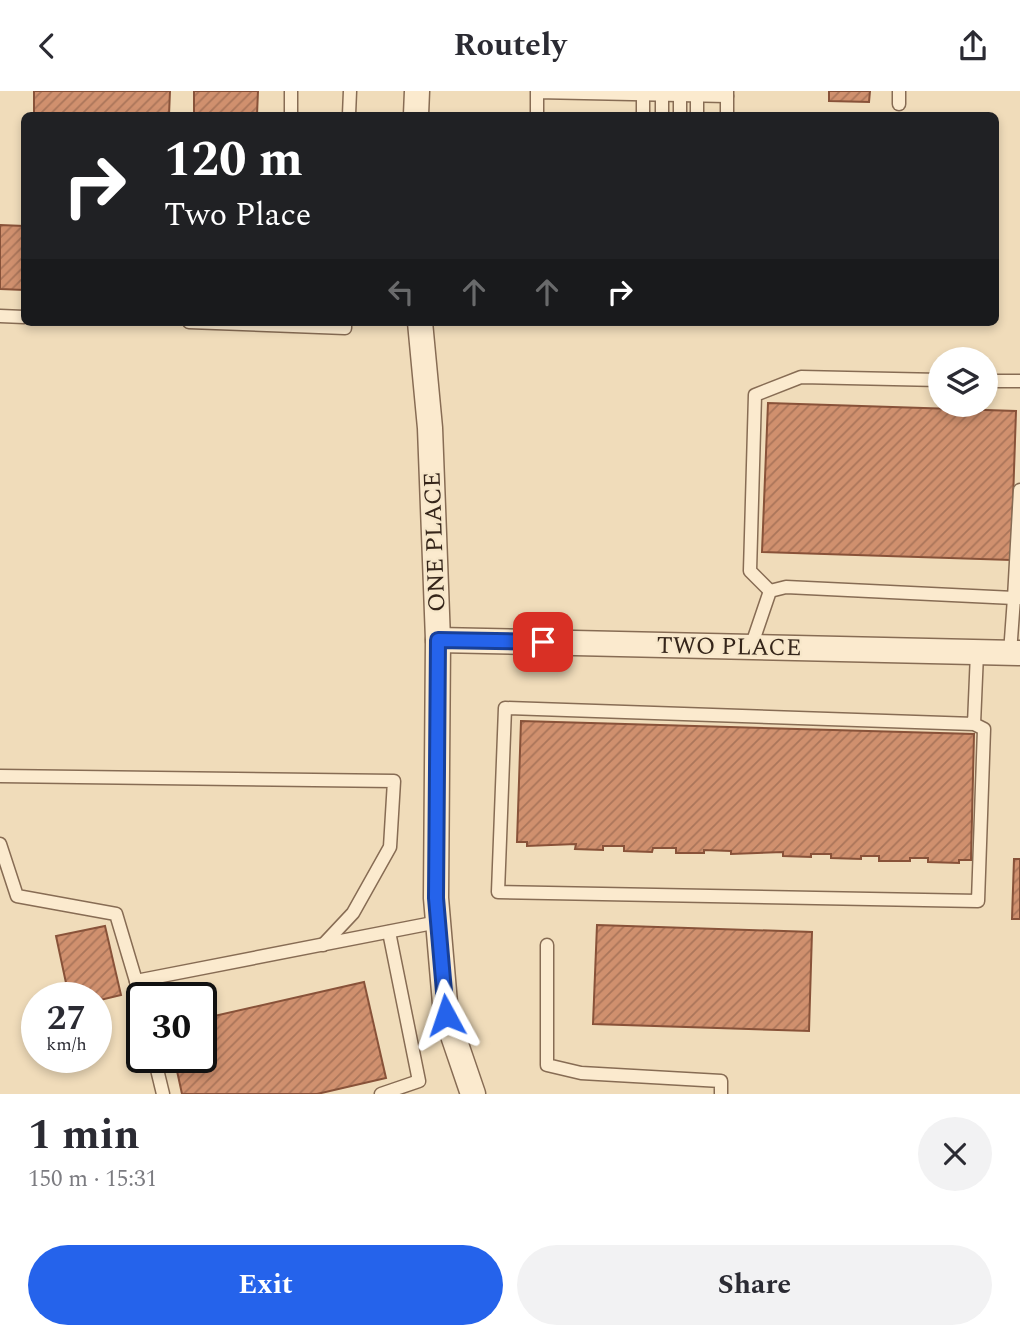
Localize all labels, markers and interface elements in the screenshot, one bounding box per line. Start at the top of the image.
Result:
text: Routely [453,21,567,70]
icon: back [28,27,66,65]
icon: share [954,27,992,65]
text: 120 m [164,123,303,198]
icon: right [49,140,140,231]
text: Two Place [164,191,311,240]
icon: left [382,273,420,311]
icon: ahead [455,273,493,311]
icon: ahead [528,273,566,311]
icon: right [601,273,639,311]
map controls [928,347,998,417]
button: layers [928,347,998,417]
street label: ONE PLACE [415,471,455,613]
pin [513,612,573,672]
icon: arrive [524,623,562,661]
street label: TWO PLACE [656,628,802,666]
position arrow [409,978,483,1052]
speed limit sign: 30 [126,982,217,1073]
text: 27 [47,992,86,1045]
text: km/h [46,1031,87,1058]
text: 1 min [28,1104,140,1167]
button: close [918,1117,992,1191]
text: 150 m · 15:31 [28,1162,157,1197]
button: Exit [28,1245,503,1325]
button: Share [517,1245,992,1325]

